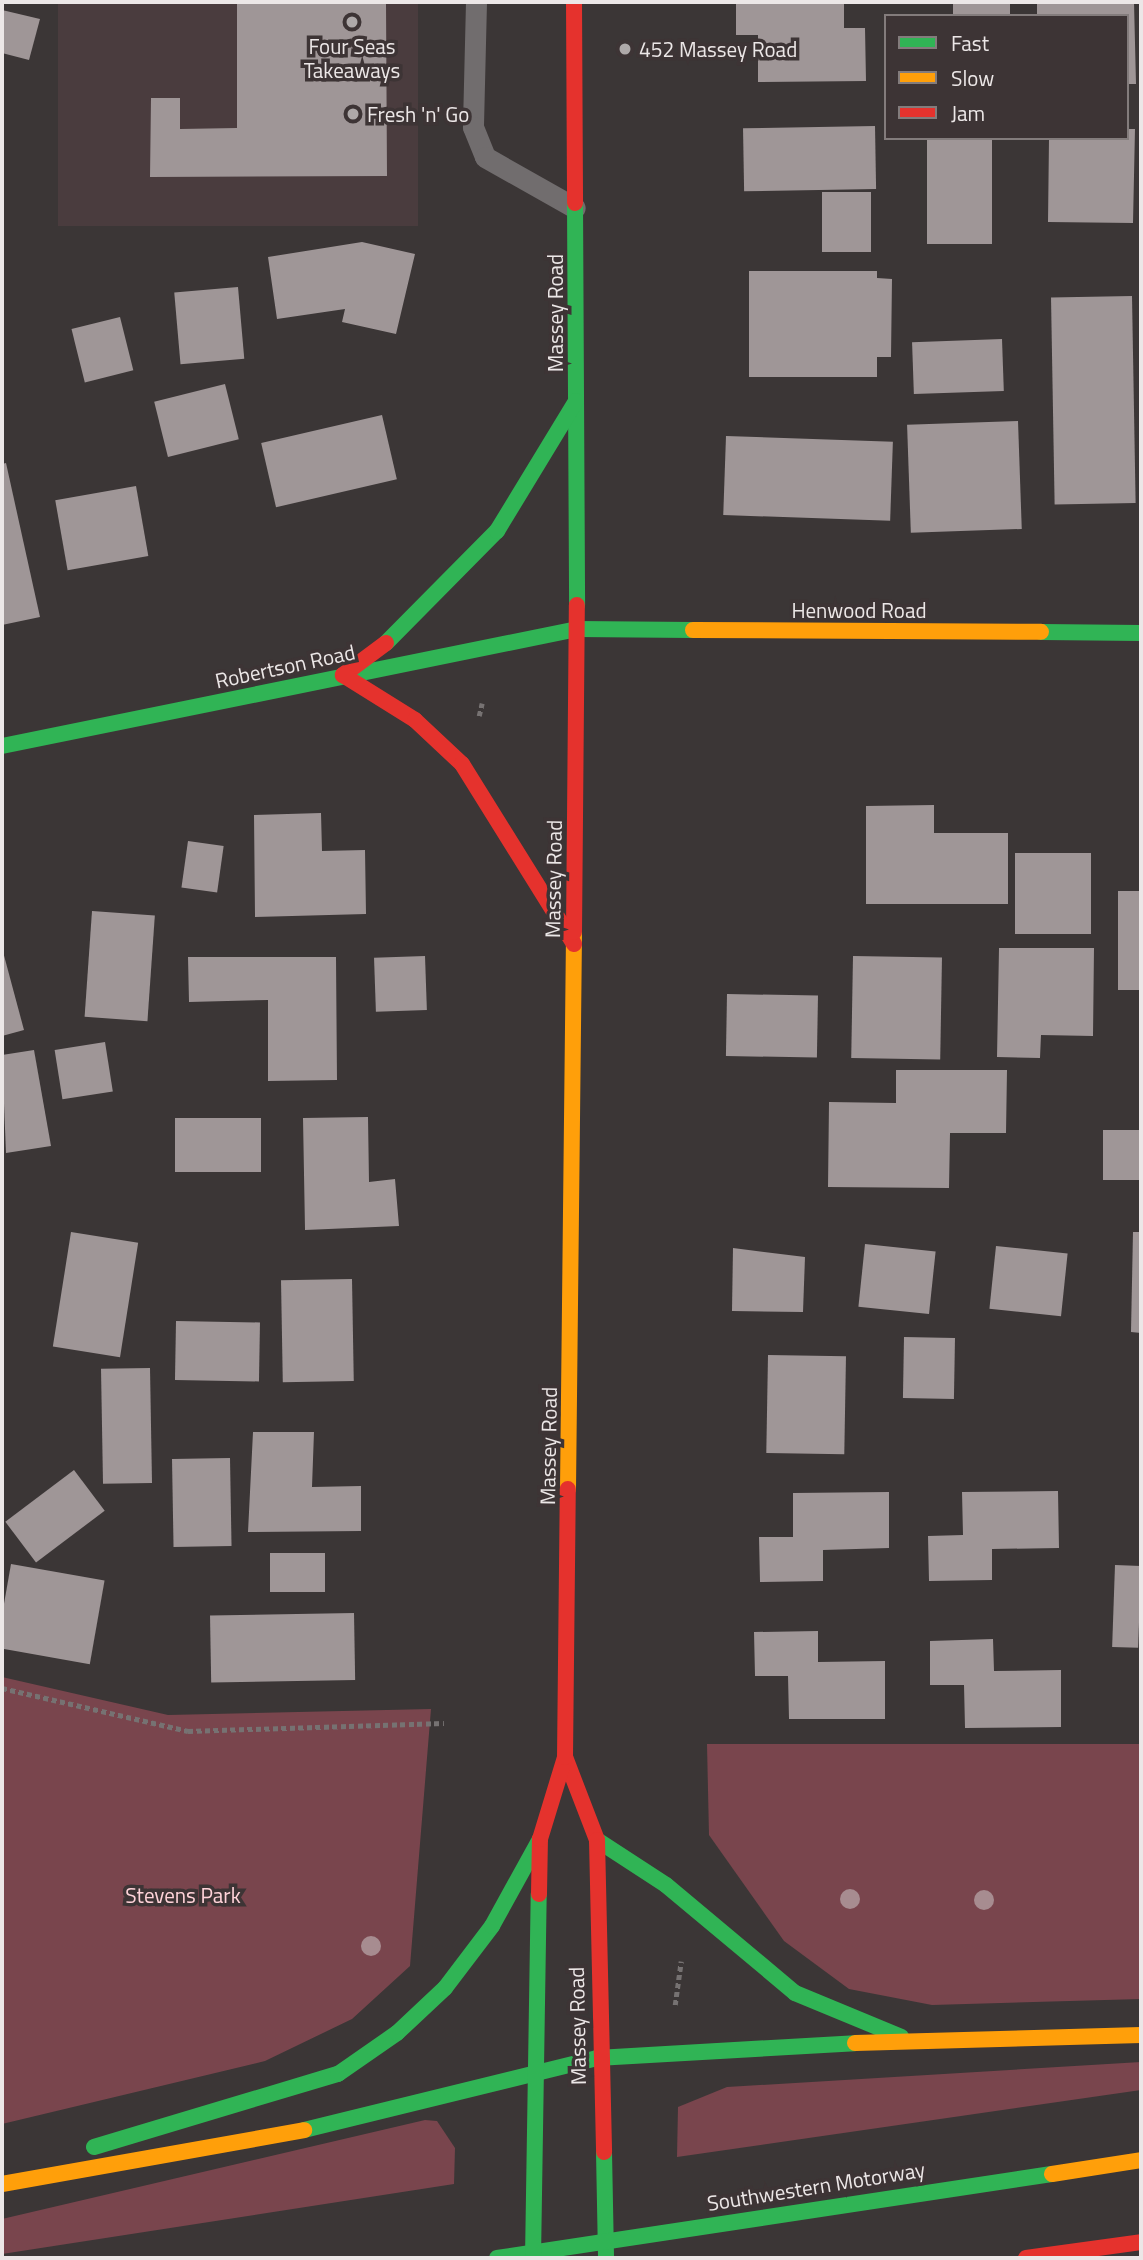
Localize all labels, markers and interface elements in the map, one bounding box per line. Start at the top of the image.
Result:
marker: Four Seas Takeaways [344,14,360,30]
legend [884,14,1129,140]
text: Fast [951,27,989,59]
place label: Four Seas Takeaways [304,33,400,83]
place label: 452 Massey Road [639,36,797,62]
marker: 452 Massey Road [617,41,633,57]
text: Slow [951,62,994,94]
text: Jam [951,97,985,129]
place label: Fresh 'n' Go [367,101,469,127]
marker: Fresh 'n' Go [345,106,361,122]
street label: Massey Road [542,254,568,372]
street label: Henwood Road [791,597,927,623]
street label: Robertson Road [213,639,357,693]
street label: Massey Road [539,820,567,938]
street label: Massey Road [534,1387,562,1505]
park label: Stevens Park [125,1882,241,1908]
street label: Massey Road [563,1967,591,2085]
street label: Southwestern Motorway [705,2156,927,2216]

